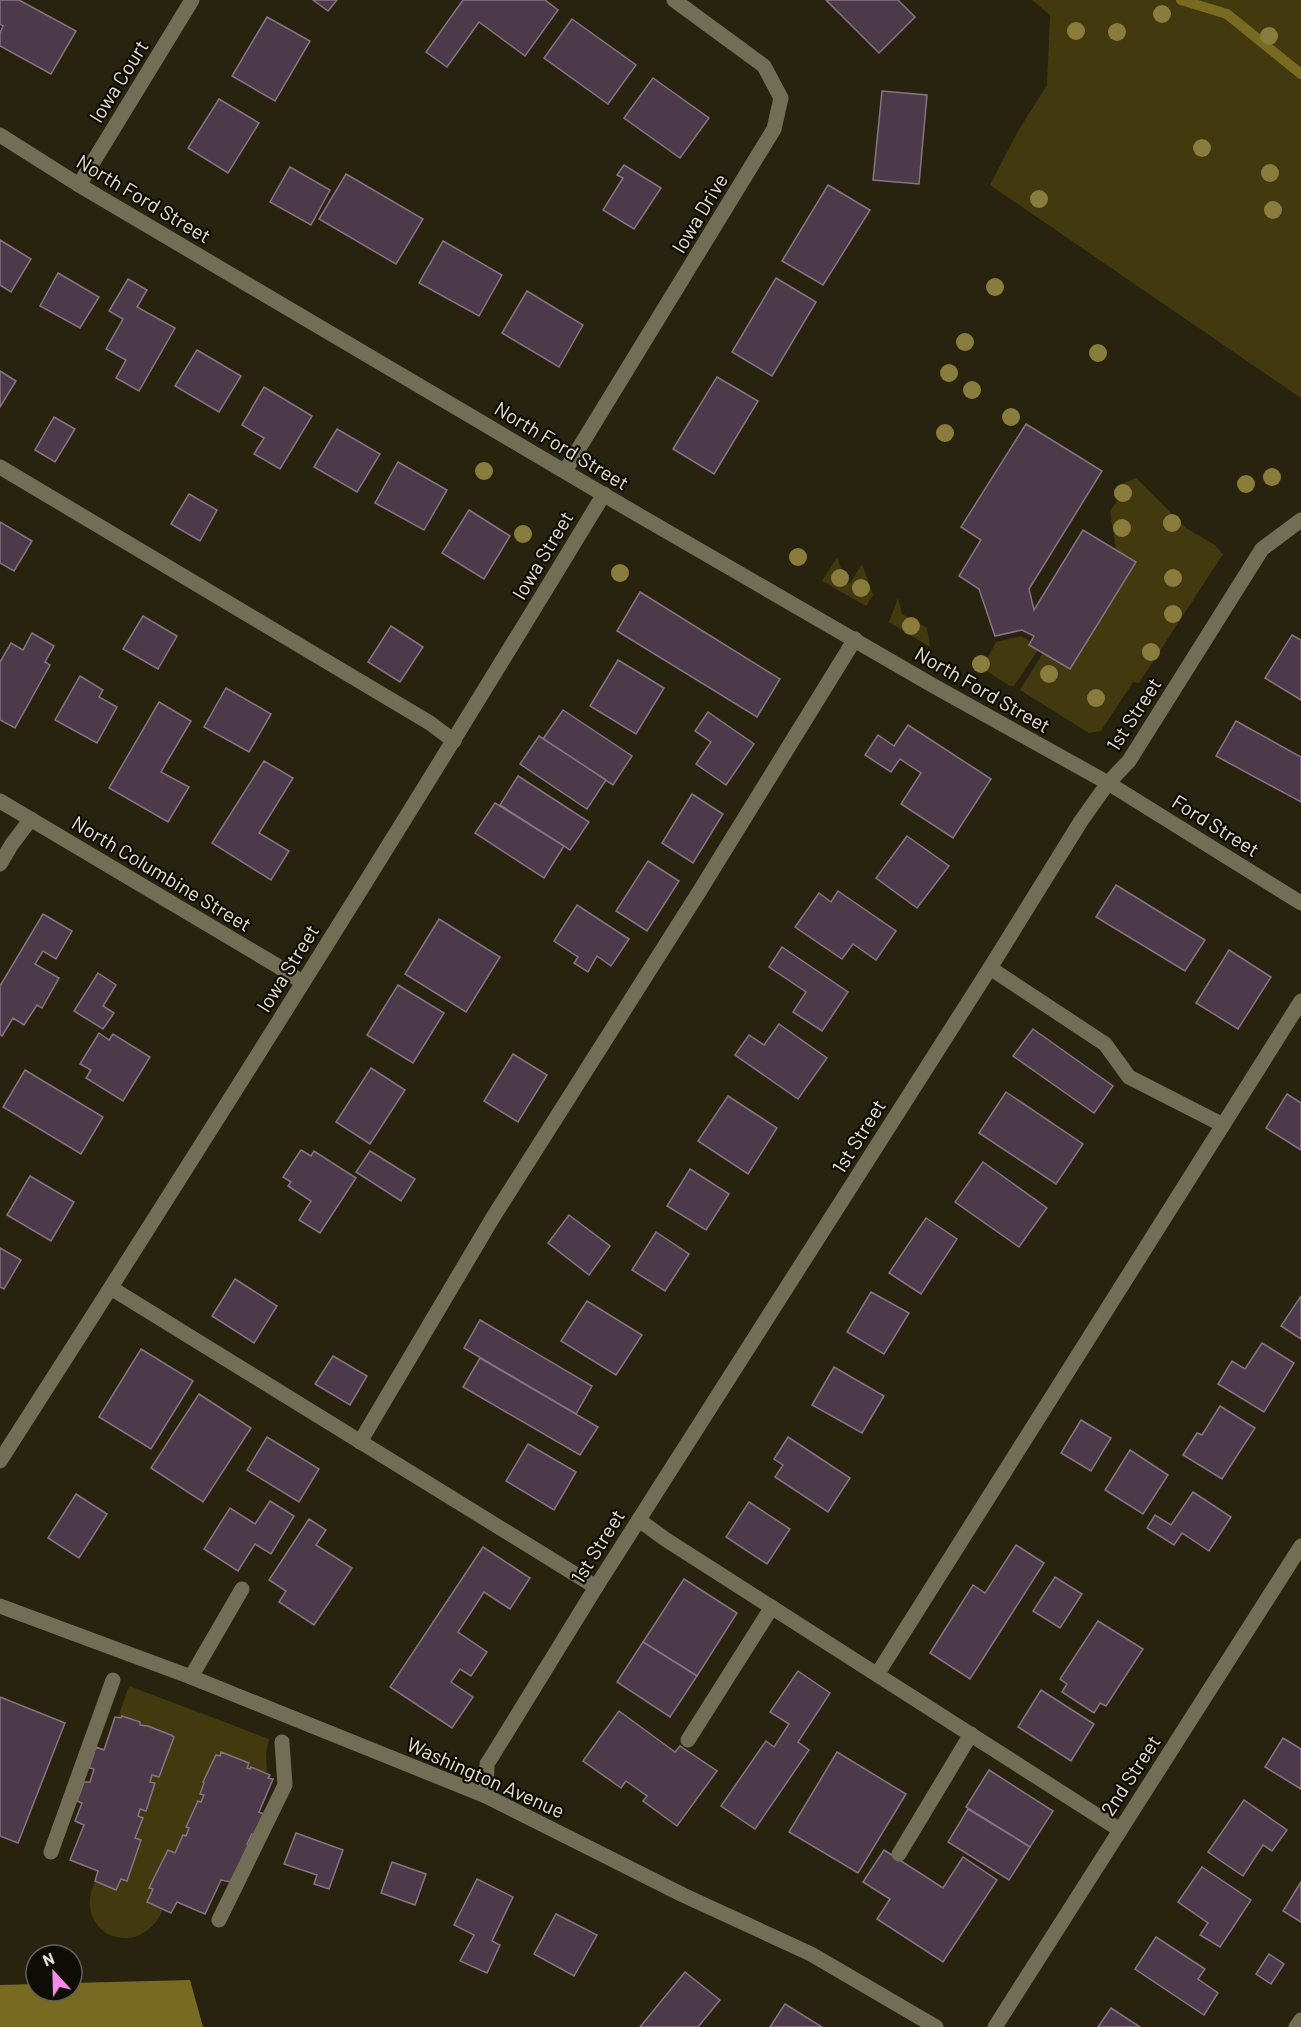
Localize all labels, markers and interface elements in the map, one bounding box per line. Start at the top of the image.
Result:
street label: Iowa Court [83,35,153,127]
street label: North Ford Street [73,149,215,247]
street label: Iowa Drive [666,169,732,257]
street label: North Ford Street [491,396,633,494]
street label: Iowa Street [506,507,578,603]
street label: North Ford Street [911,641,1055,737]
street label: 1st Street [1100,673,1166,755]
street label: Ford Street [1168,789,1264,861]
street label: North Columbine Street [68,810,256,936]
street label: Iowa Street [251,920,323,1016]
street label: 1st Street [826,1095,890,1177]
street label: 1st Street [565,1505,629,1587]
street label: 2nd Street [1095,1730,1165,1820]
street label: Washington Avenue [403,1731,569,1823]
north arrow [24,1943,84,2003]
text: N [40,1948,57,1969]

